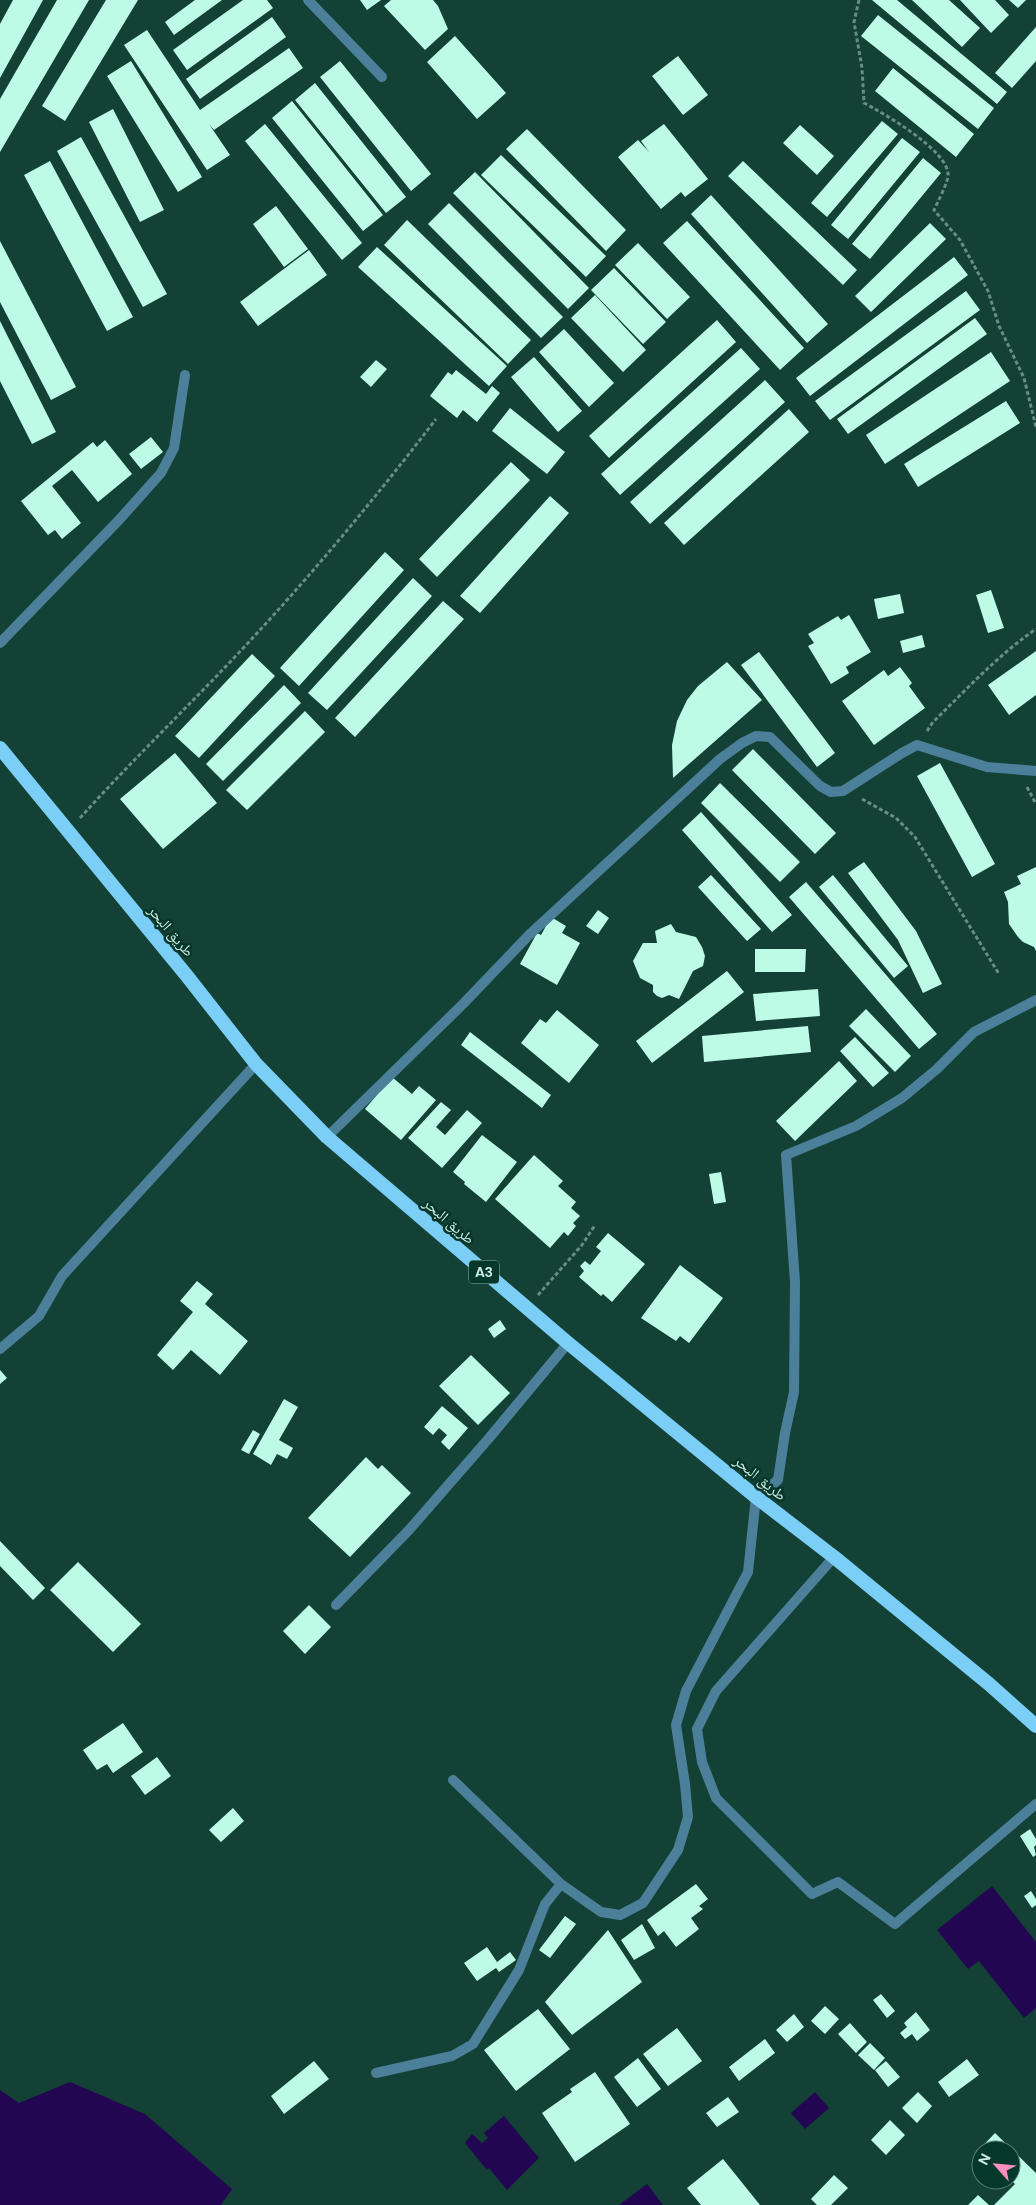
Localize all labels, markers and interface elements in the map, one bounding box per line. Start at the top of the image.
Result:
street label: طريق البحر [143,900,199,961]
street label: طريق البحر [418,1192,479,1249]
road number: A3 [469,1260,499,1284]
street label: طريق البحر [729,1450,790,1505]
north arrow [971,2140,1021,2190]
text: N [974,2150,995,2168]

